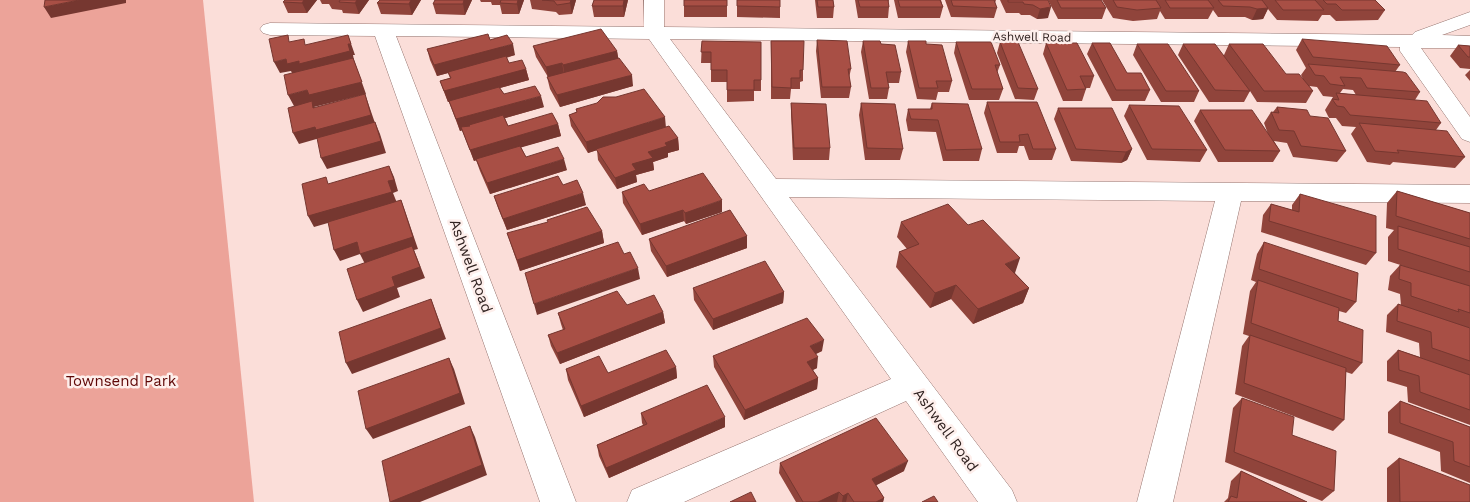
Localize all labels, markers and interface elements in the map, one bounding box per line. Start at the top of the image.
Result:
street label: Ashwell Road [993,29,1071,45]
street label: Ashwell Road [446,217,496,315]
park label: Townsend Park [66,372,177,390]
street label: Ashwell Road [910,385,982,475]

